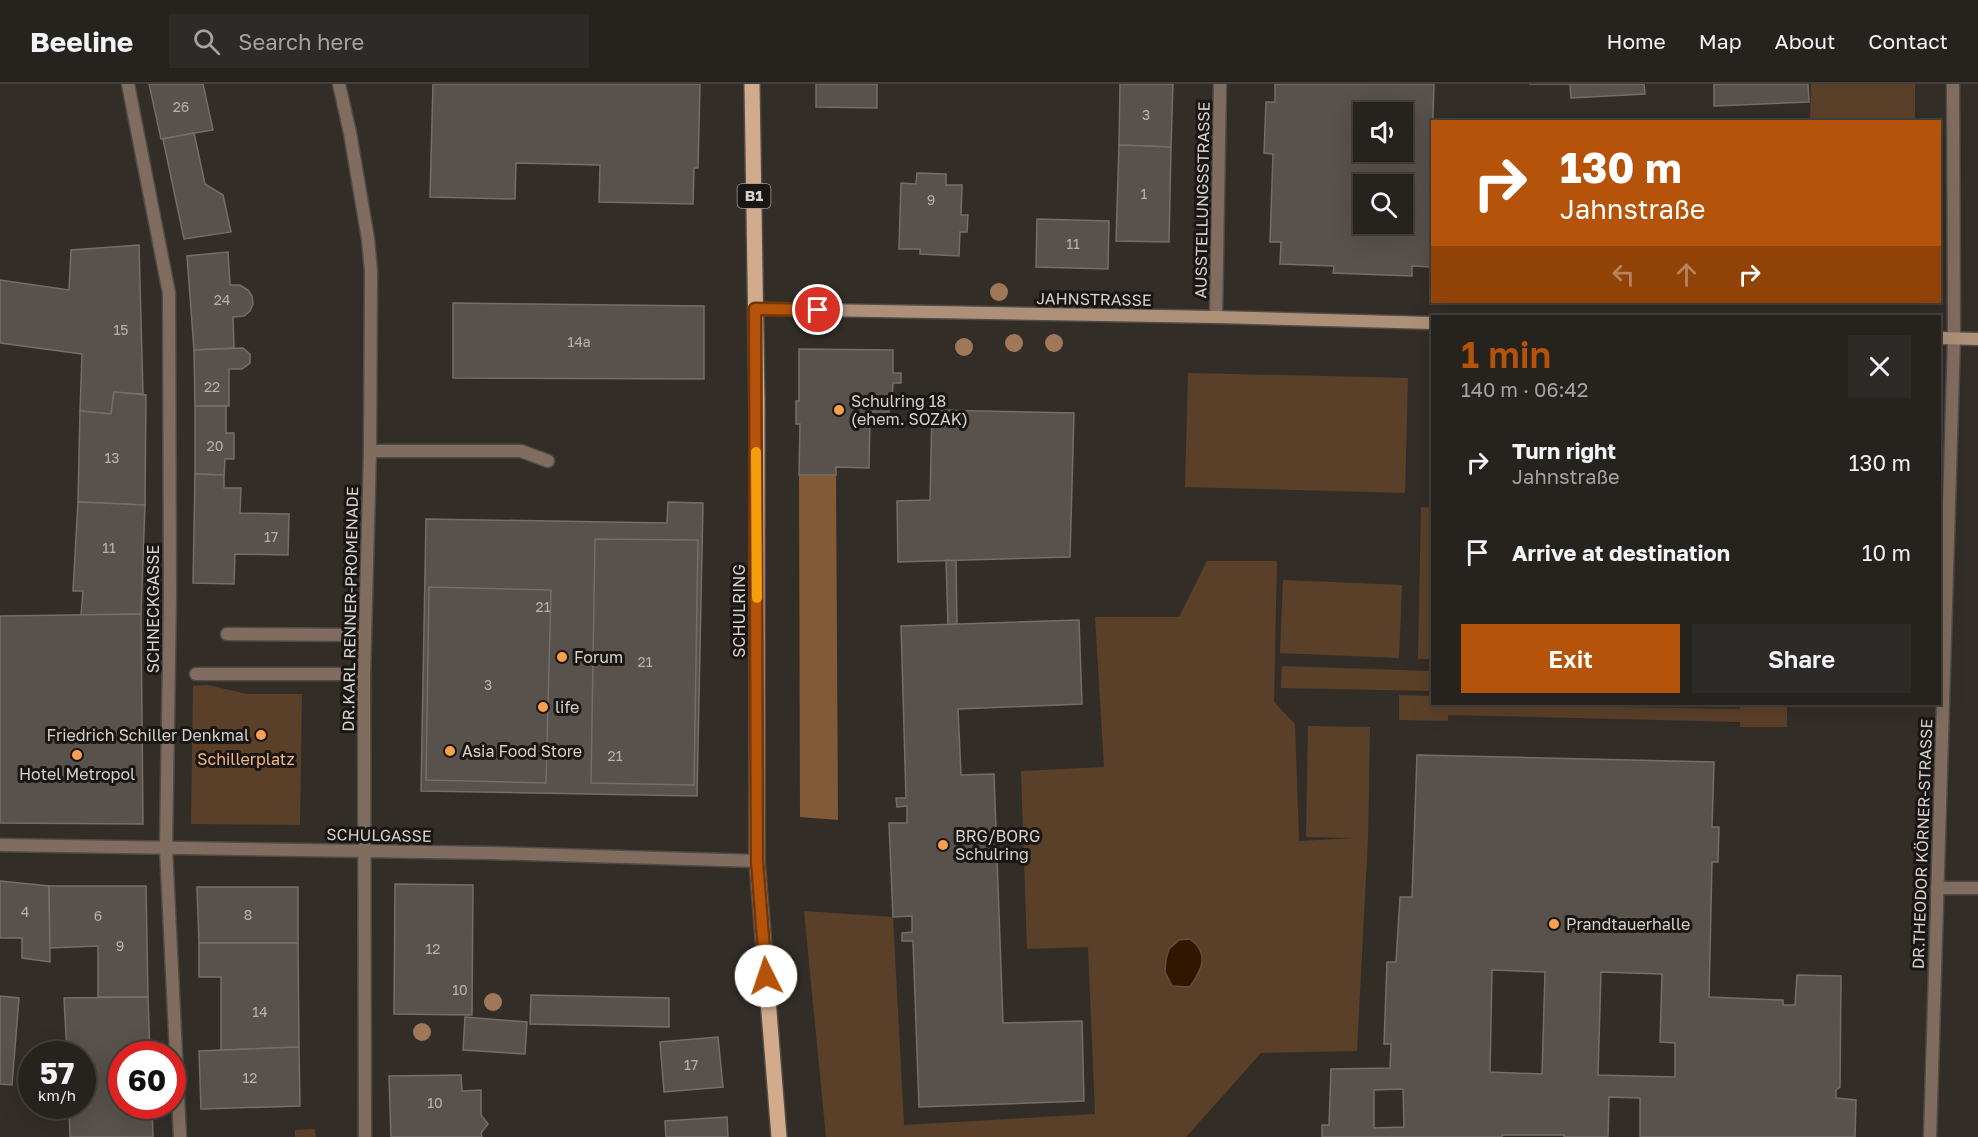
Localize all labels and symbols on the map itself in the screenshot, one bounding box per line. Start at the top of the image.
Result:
house number: 26 [173,98,189,115]
street label: AUSSTELLUNGSSTRASSE [1190,101,1214,299]
house number: 3 [1142,106,1150,123]
road number: B1 [738,184,771,208]
house number: 1 [1141,185,1148,202]
house number: 9 [927,191,935,208]
house number: 11 [1066,235,1080,252]
pin [792,284,843,335]
street label: JAHNSTRASSE [1036,288,1152,310]
house number: 24 [214,291,230,308]
house number: 15 [114,321,128,338]
house number: 14a [567,333,591,350]
house number: 22 [204,378,220,395]
place label: Schulring 18 (ehem. SOZAK) [851,391,968,429]
marker: Schulring 18 (ehem. SOZAK) [832,403,846,417]
house number: 20 [207,437,223,454]
house number: 13 [105,449,119,466]
street label: DR.KARL RENNER-PROMENADE [338,486,362,732]
house number: 17 [264,528,278,545]
house number: 11 [102,539,116,556]
street label: SCHNECKGASSE [143,545,163,673]
street label: SCHULRING [729,564,749,658]
house number: 21 [536,598,551,615]
place label: Forum [574,647,623,667]
marker: Forum [555,650,569,664]
house number: 21 [638,653,653,670]
house number: 3 [484,676,492,693]
place label: life [555,697,579,717]
marker: life [536,700,550,714]
street label: DR.THEODOR KÖRNER-STRASSE [1908,718,1936,970]
place label: Friedrich Schiller Denkmal [46,725,249,745]
marker: Friedrich Schiller Denkmal [254,728,268,742]
place label: Asia Food Store [462,741,582,761]
marker: Asia Food Store [443,744,457,758]
house number: 21 [608,747,623,764]
marker: Hotel Metropol [70,748,84,762]
park label: Schillerplatz [197,749,295,769]
place label: Hotel Metropol [19,764,135,784]
street label: SCHULGASSE [326,824,432,846]
place label: BRG/BORG Schulring [955,826,1040,864]
marker: BRG/BORG Schulring [936,838,950,852]
house number: 4 [21,903,29,920]
house number: 8 [244,906,252,923]
house number: 6 [94,907,102,924]
place label: Prandtauerhalle [1566,914,1690,934]
marker: Prandtauerhalle [1547,917,1561,931]
house number: 9 [116,937,124,954]
house number: 12 [426,940,440,957]
position arrow [734,944,798,1008]
house number: 10 [452,981,468,998]
house number: 14 [252,1003,268,1020]
speed limit sign: 60 [108,1041,186,1119]
house number: 17 [684,1056,698,1073]
house number: 12 [243,1069,257,1086]
house number: 10 [427,1094,443,1111]

